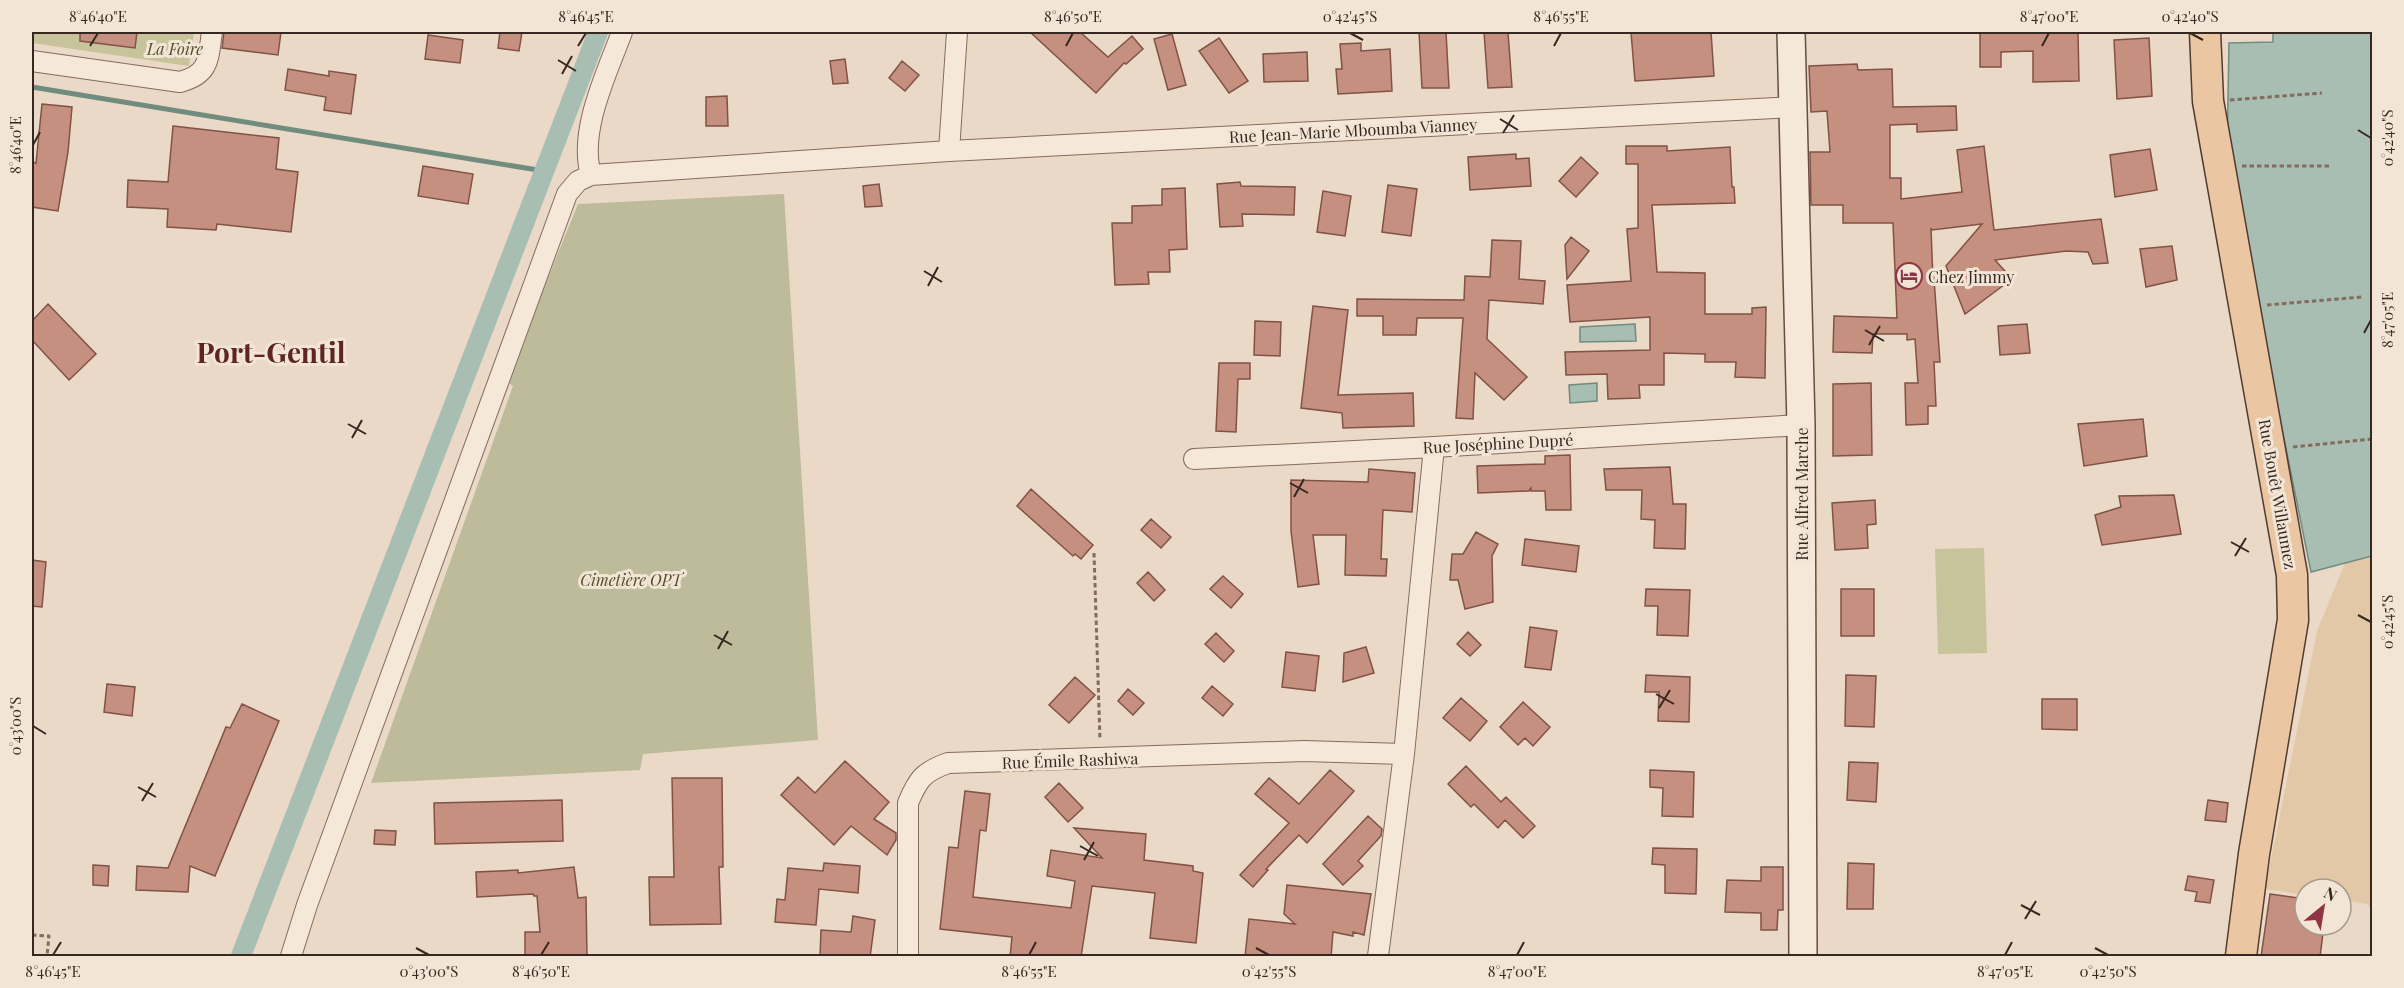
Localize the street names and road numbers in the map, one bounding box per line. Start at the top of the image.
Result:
street label: Rue Jean-Marie Mboumba Vianney [1228,113,1478,147]
street label: Rue Bouêt Willaumez [2254,417,2302,571]
street label: Rue Alfred Marche [1791,427,1812,561]
street label: Rue Joséphine Dupré [1422,429,1574,457]
street label: Rue Émile Rashiwa [1001,747,1139,773]

